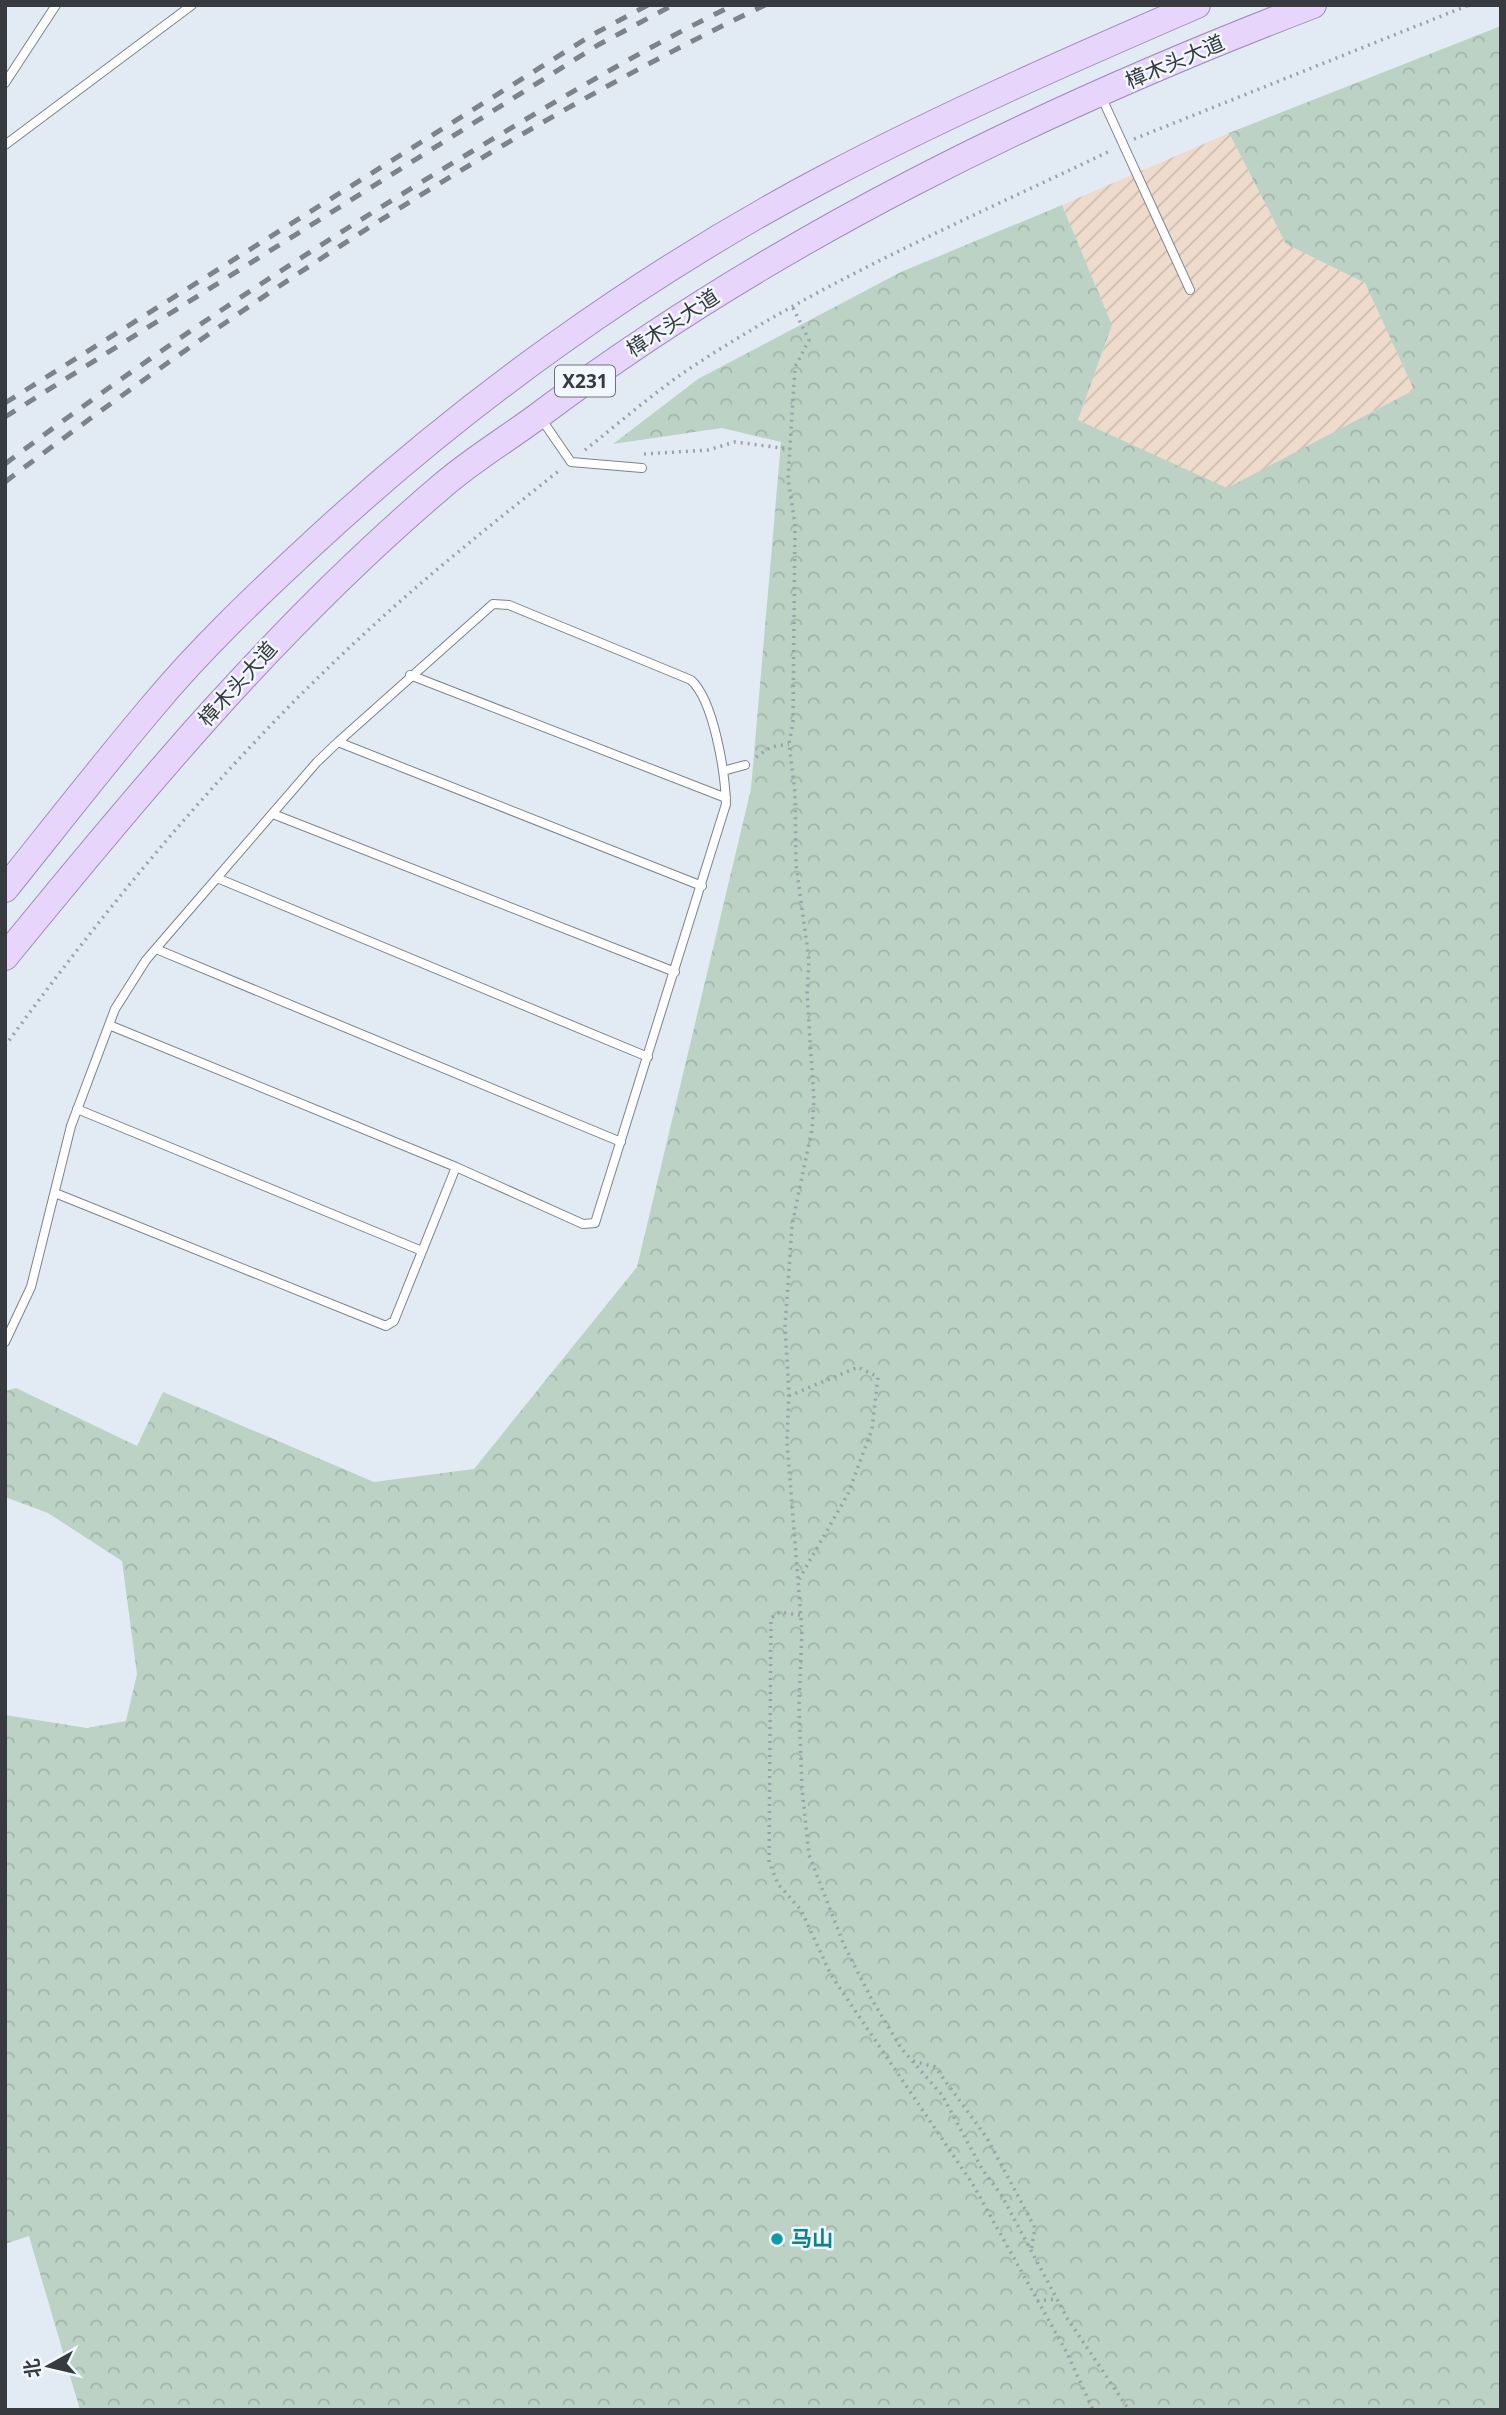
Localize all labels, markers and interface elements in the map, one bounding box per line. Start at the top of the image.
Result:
street label: 樟木头大道 [1121,28,1228,94]
street label: 樟木头大道 [621,282,724,362]
road number: X231 [555,366,615,396]
street label: 樟木头大道 [192,635,283,732]
place label: 马山 [791,2224,833,2252]
marker: 马山 [769,2231,785,2247]
north arrow [14,2331,84,2401]
text: 北 [18,2357,46,2380]

